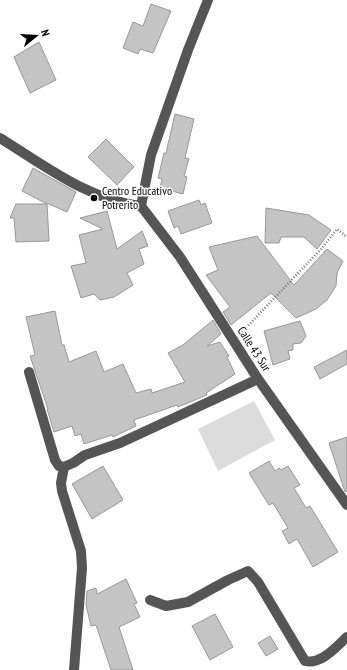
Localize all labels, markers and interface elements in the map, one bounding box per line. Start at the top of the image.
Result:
north arrow [16,16,56,56]
text: N [38,28,53,38]
place label: Centro Educativo Potrerito [102,183,172,212]
marker: Centro Educativo Potrerito [89,193,99,203]
street label: Calle 43 Sur [234,324,275,374]

